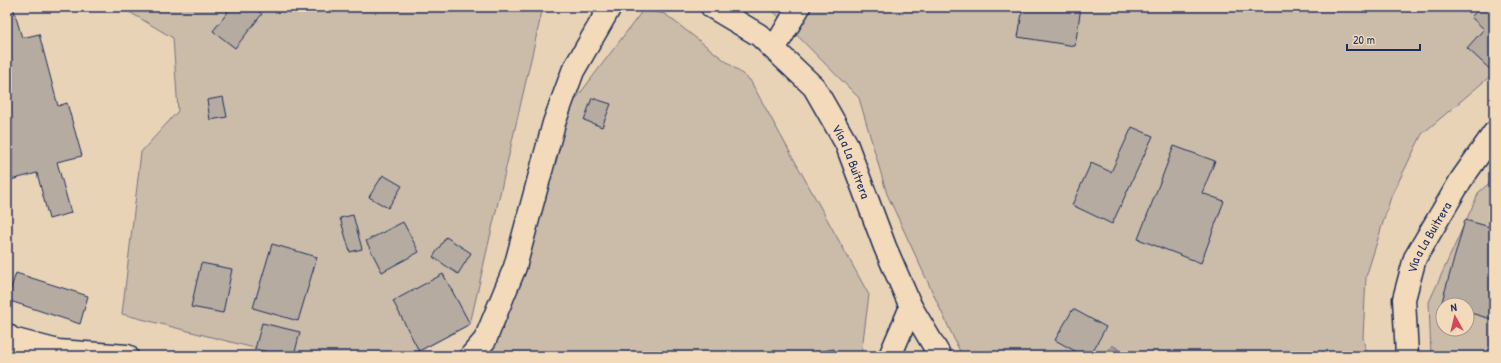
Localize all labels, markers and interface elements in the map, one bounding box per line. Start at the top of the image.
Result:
scale bar [1347,26,1420,52]
text: 20 m [1353,31,1375,48]
street label: Vía a La Buitrera [828,121,875,201]
street label: Vía a La Buitrera [1402,198,1455,275]
north arrow [1435,297,1475,337]
text: N [1450,300,1458,314]

